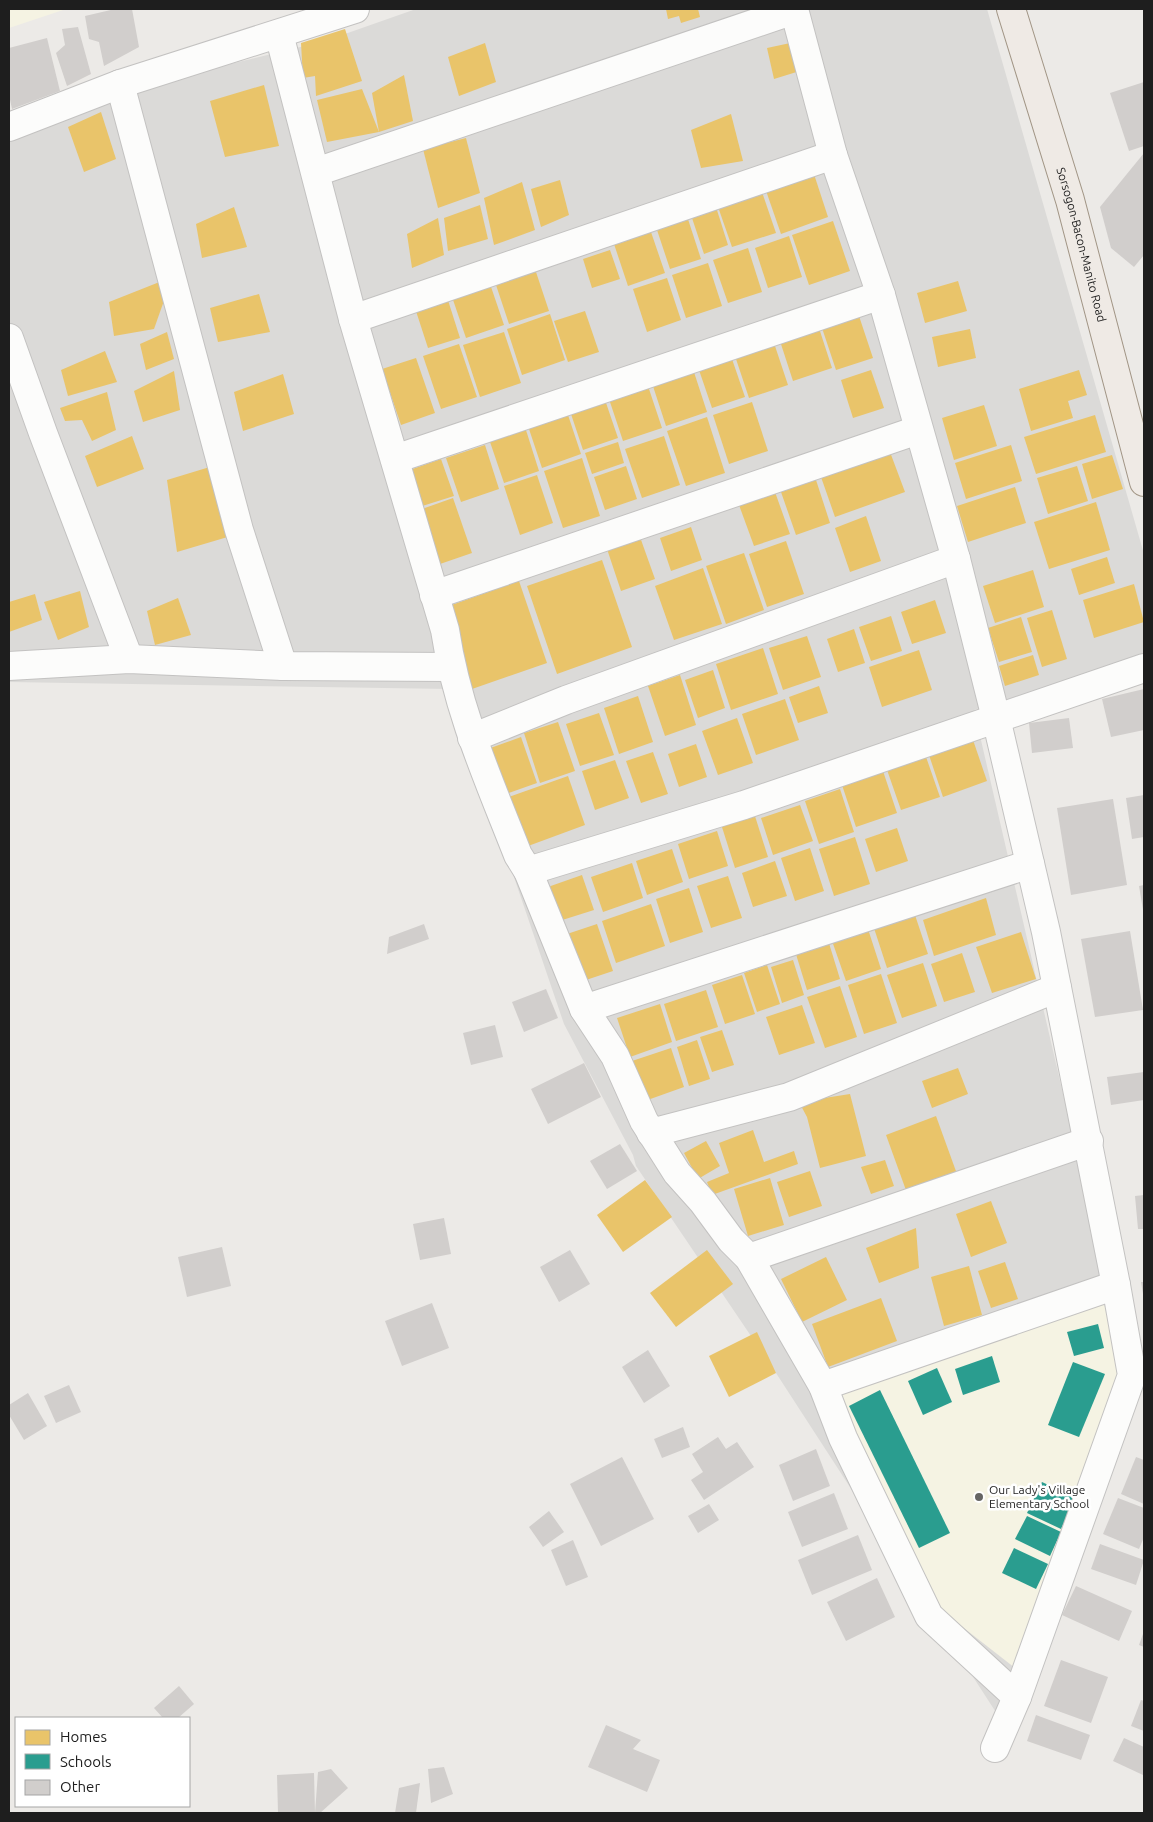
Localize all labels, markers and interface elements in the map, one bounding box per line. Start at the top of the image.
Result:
street label: Sorsogon-Bacon-Manito Road [1054,166,1109,323]
place label: Our Lady's Village Elementary School [989,1483,1089,1510]
marker: Our Lady's Village Elementary School [973,1491,985,1503]
legend [15,1717,190,1807]
text: Homes [60,1728,107,1745]
text: Schools [60,1753,111,1770]
text: Other [60,1778,100,1795]

